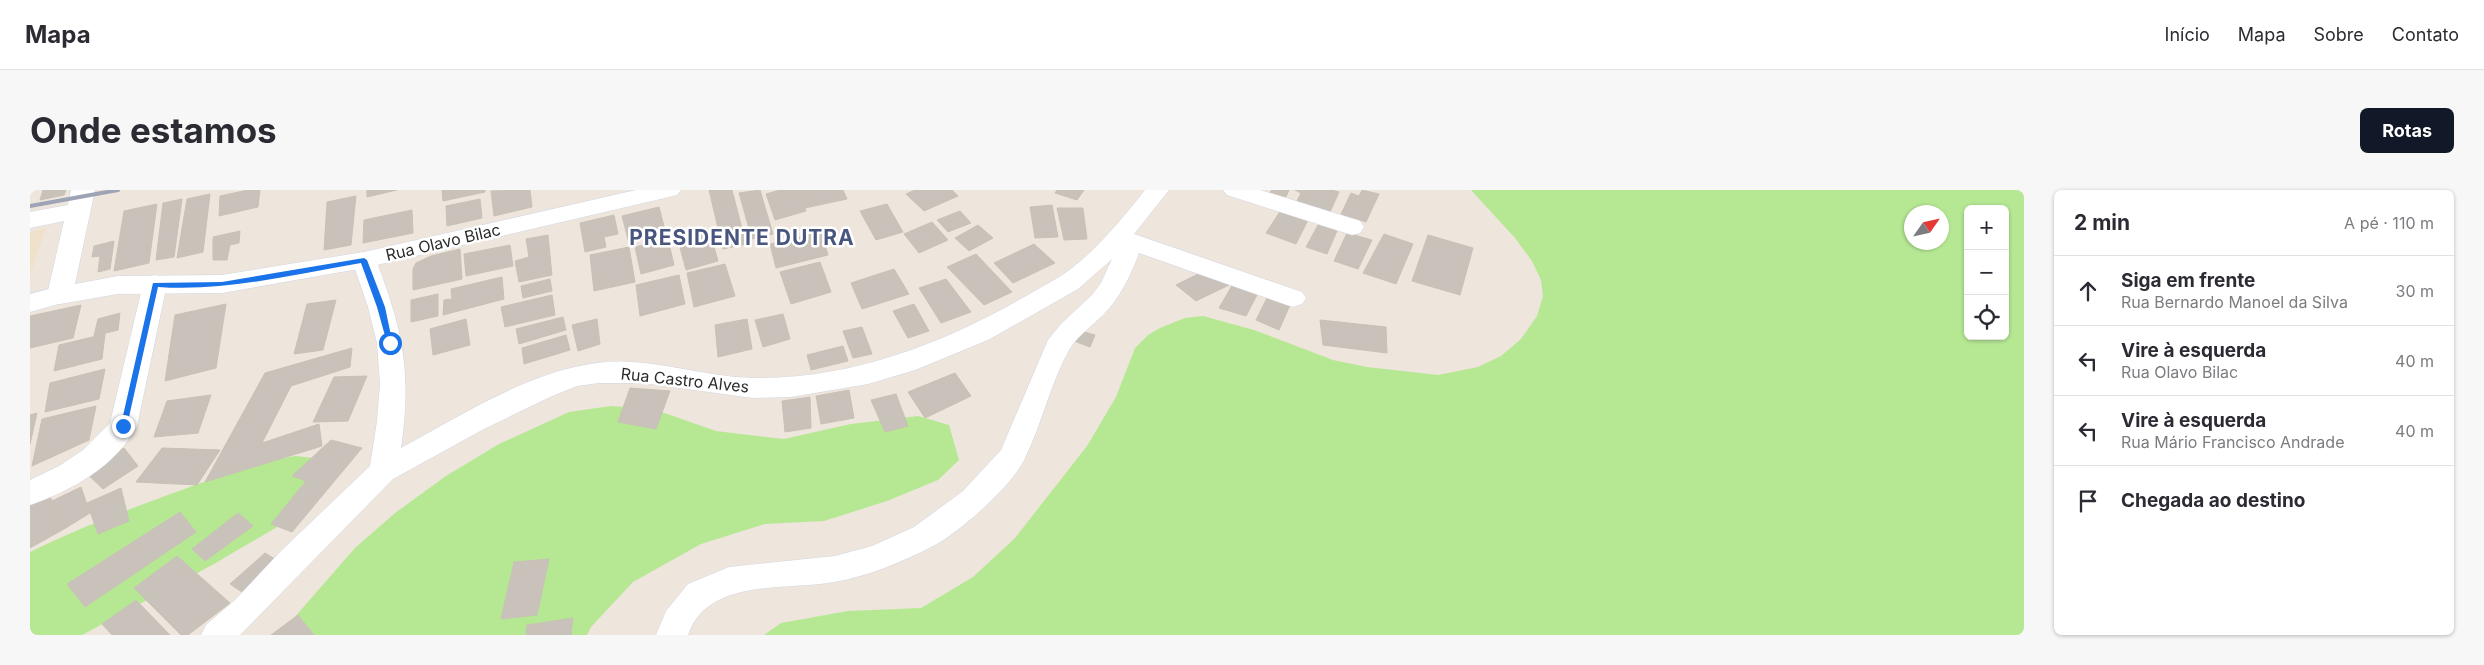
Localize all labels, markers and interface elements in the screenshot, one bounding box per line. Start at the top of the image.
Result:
text: Mapa [25,20,91,49]
text: Início [2165,24,2210,45]
text: Mapa [2238,24,2285,45]
text: Sobre [2313,24,2364,45]
text: Contato [2392,24,2459,45]
button: Rotas [2360,108,2454,153]
text: Onde estamos [30,109,277,151]
north arrow [1904,205,1949,250]
map controls [1964,205,2009,340]
button: + [1964,205,2009,250]
text: 2 min [2074,210,2130,235]
text: A pé · 110 m [2344,213,2434,233]
street label: Rua Olavo Bilac [384,219,502,265]
district label: PRESIDENTE DUTRA [629,225,855,250]
button: − [1964,250,2009,295]
text: Siga em frente [2121,269,2255,292]
icon: ahead [2074,277,2102,305]
text: 30 m [2396,281,2434,301]
text: Rua Bernardo Manoel da Silva [2121,292,2348,312]
button: locate [1964,295,2009,340]
route start [379,332,402,355]
text: Vire à esquerda [2121,339,2266,362]
icon: left [2074,347,2102,375]
text: 40 m [2395,351,2434,371]
text: Rua Olavo Bilac [2121,362,2238,382]
street label: Rua Castro Alves [620,363,750,397]
text: Vire à esquerda [2121,409,2266,432]
route end [112,415,135,438]
icon: left [2074,417,2102,445]
text: 40 m [2395,421,2434,441]
text: Rua Mário Francisco Andrade [2121,432,2344,452]
icon: arrive [2074,487,2102,515]
text: Chegada ao destino [2121,489,2305,512]

